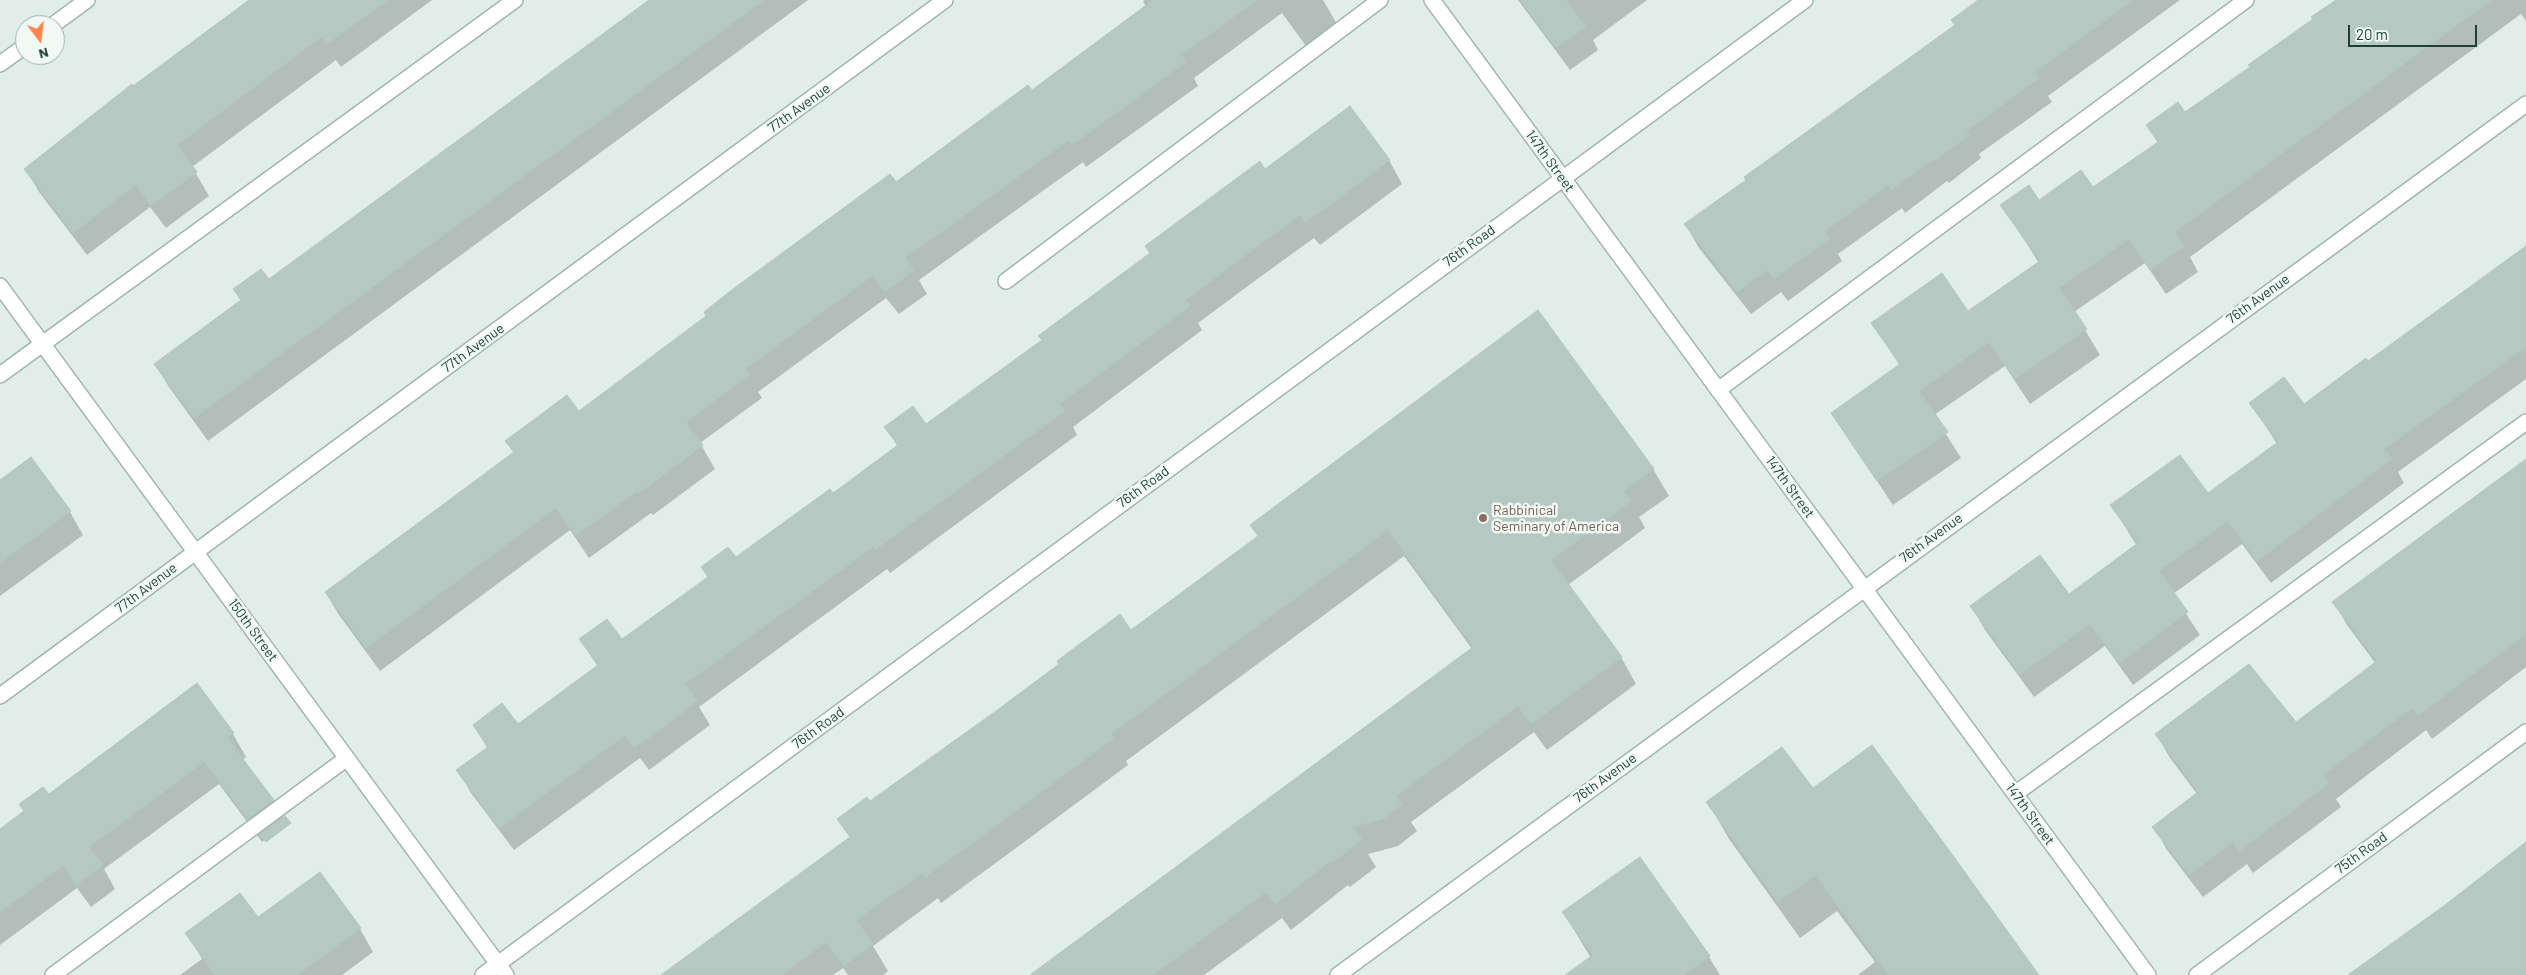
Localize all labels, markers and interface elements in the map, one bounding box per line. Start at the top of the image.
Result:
north arrow [15,15,65,65]
scale bar [2351,15,2480,47]
text: 20 m [2356,25,2388,43]
text: N [37,45,50,63]
street label: 77th Avenue [764,80,834,136]
street label: 147th Street [1522,127,1578,195]
street label: 76th Road [1440,222,1498,270]
street label: 76th Avenue [2223,271,2293,327]
street label: 77th Avenue [438,320,508,376]
street label: 147th Street [1762,453,1818,521]
street label: 76th Road [1114,463,1172,511]
place label: Rabbinical Seminary of America [1493,502,1619,534]
street label: 76th Avenue [1896,510,1966,566]
marker: Rabbinical Seminary of America [1477,512,1489,524]
street label: 77th Avenue [112,559,180,617]
street label: 150th Street [225,595,281,665]
street label: 76th Road [789,704,847,752]
street label: 76th Avenue [1570,750,1640,806]
street label: 147th Street [2002,780,2058,848]
street label: 75th Road [2332,829,2390,877]

